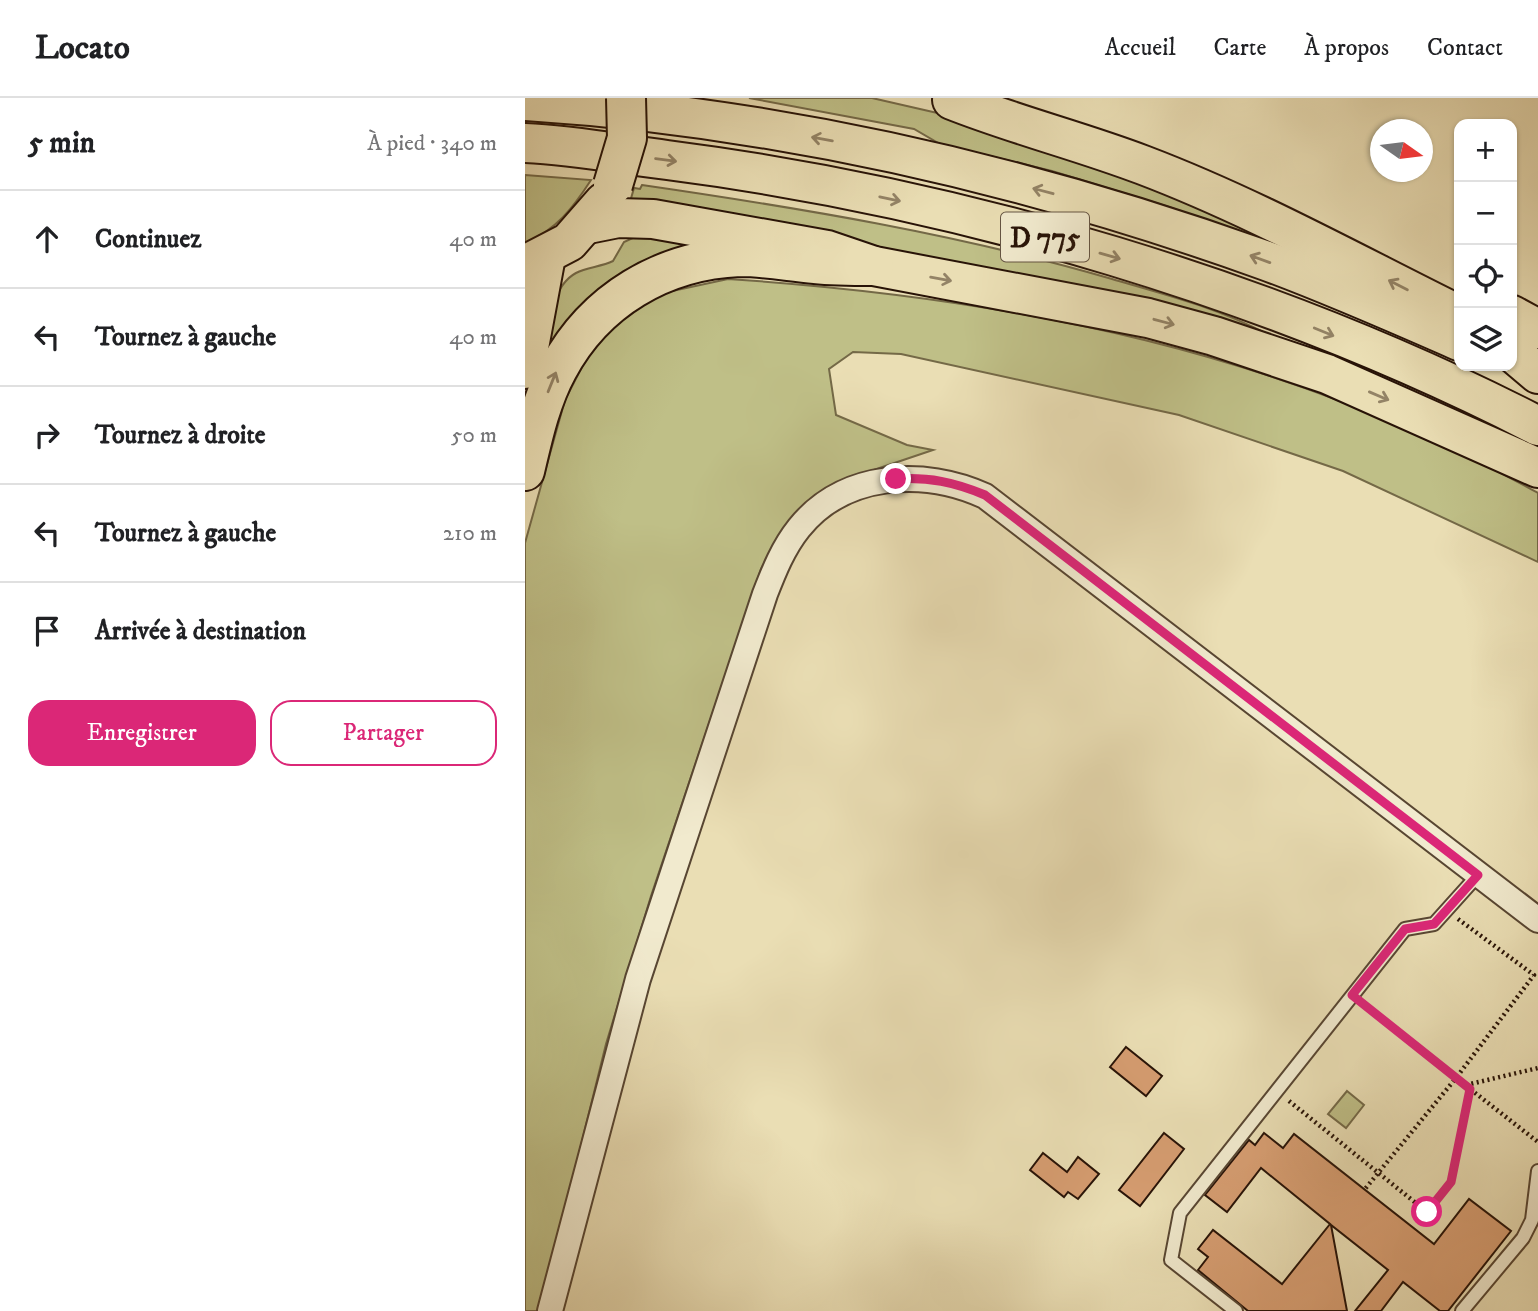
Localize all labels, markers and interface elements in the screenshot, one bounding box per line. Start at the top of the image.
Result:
text: Locato [35,28,130,69]
text: Accueil [1105,33,1176,63]
text: Carte [1214,33,1266,63]
text: À propos [1304,33,1389,63]
text: Contact [1427,33,1503,63]
north arrow [1370,119,1433,182]
map controls [1454,119,1517,371]
button: + [1454,119,1517,182]
text: 5 min [28,125,95,162]
text: À pied · 340 m [367,129,497,158]
one-way arrow [811,132,834,145]
one-way arrow [654,153,677,166]
button: − [1454,182,1517,245]
one-way arrow [1033,183,1055,196]
one-way arrow [878,193,901,206]
road number: D 775 [1001,212,1089,262]
icon: ahead [28,220,66,258]
text: Continuez [95,223,201,256]
text: 40 m [449,225,497,254]
button: locate [1454,245,1517,308]
one-way arrow [1098,251,1120,264]
one-way arrow [1250,252,1272,264]
one-way arrow [929,272,952,286]
one-way arrow [1388,277,1409,291]
button: layers [1454,308,1517,371]
one-way arrow [1153,317,1175,330]
icon: left [28,318,66,356]
text: Tournez à gauche [95,321,276,354]
text: 40 m [449,323,497,352]
one-way arrow [1313,327,1334,340]
one-way arrow [547,372,560,393]
one-way arrow [1368,390,1389,403]
icon: right [28,416,66,454]
text: Tournez à droite [95,419,266,452]
text: 50 m [451,421,497,450]
route end [880,463,911,494]
icon: left [28,514,66,552]
text: Tournez à gauche [95,517,276,550]
text: 210 m [443,519,497,548]
icon: arrive [28,612,66,650]
text: Arrivée à destination [95,615,306,648]
button: Enregistrer [28,700,256,766]
button: Partager [270,700,497,766]
route start [1411,1196,1442,1227]

